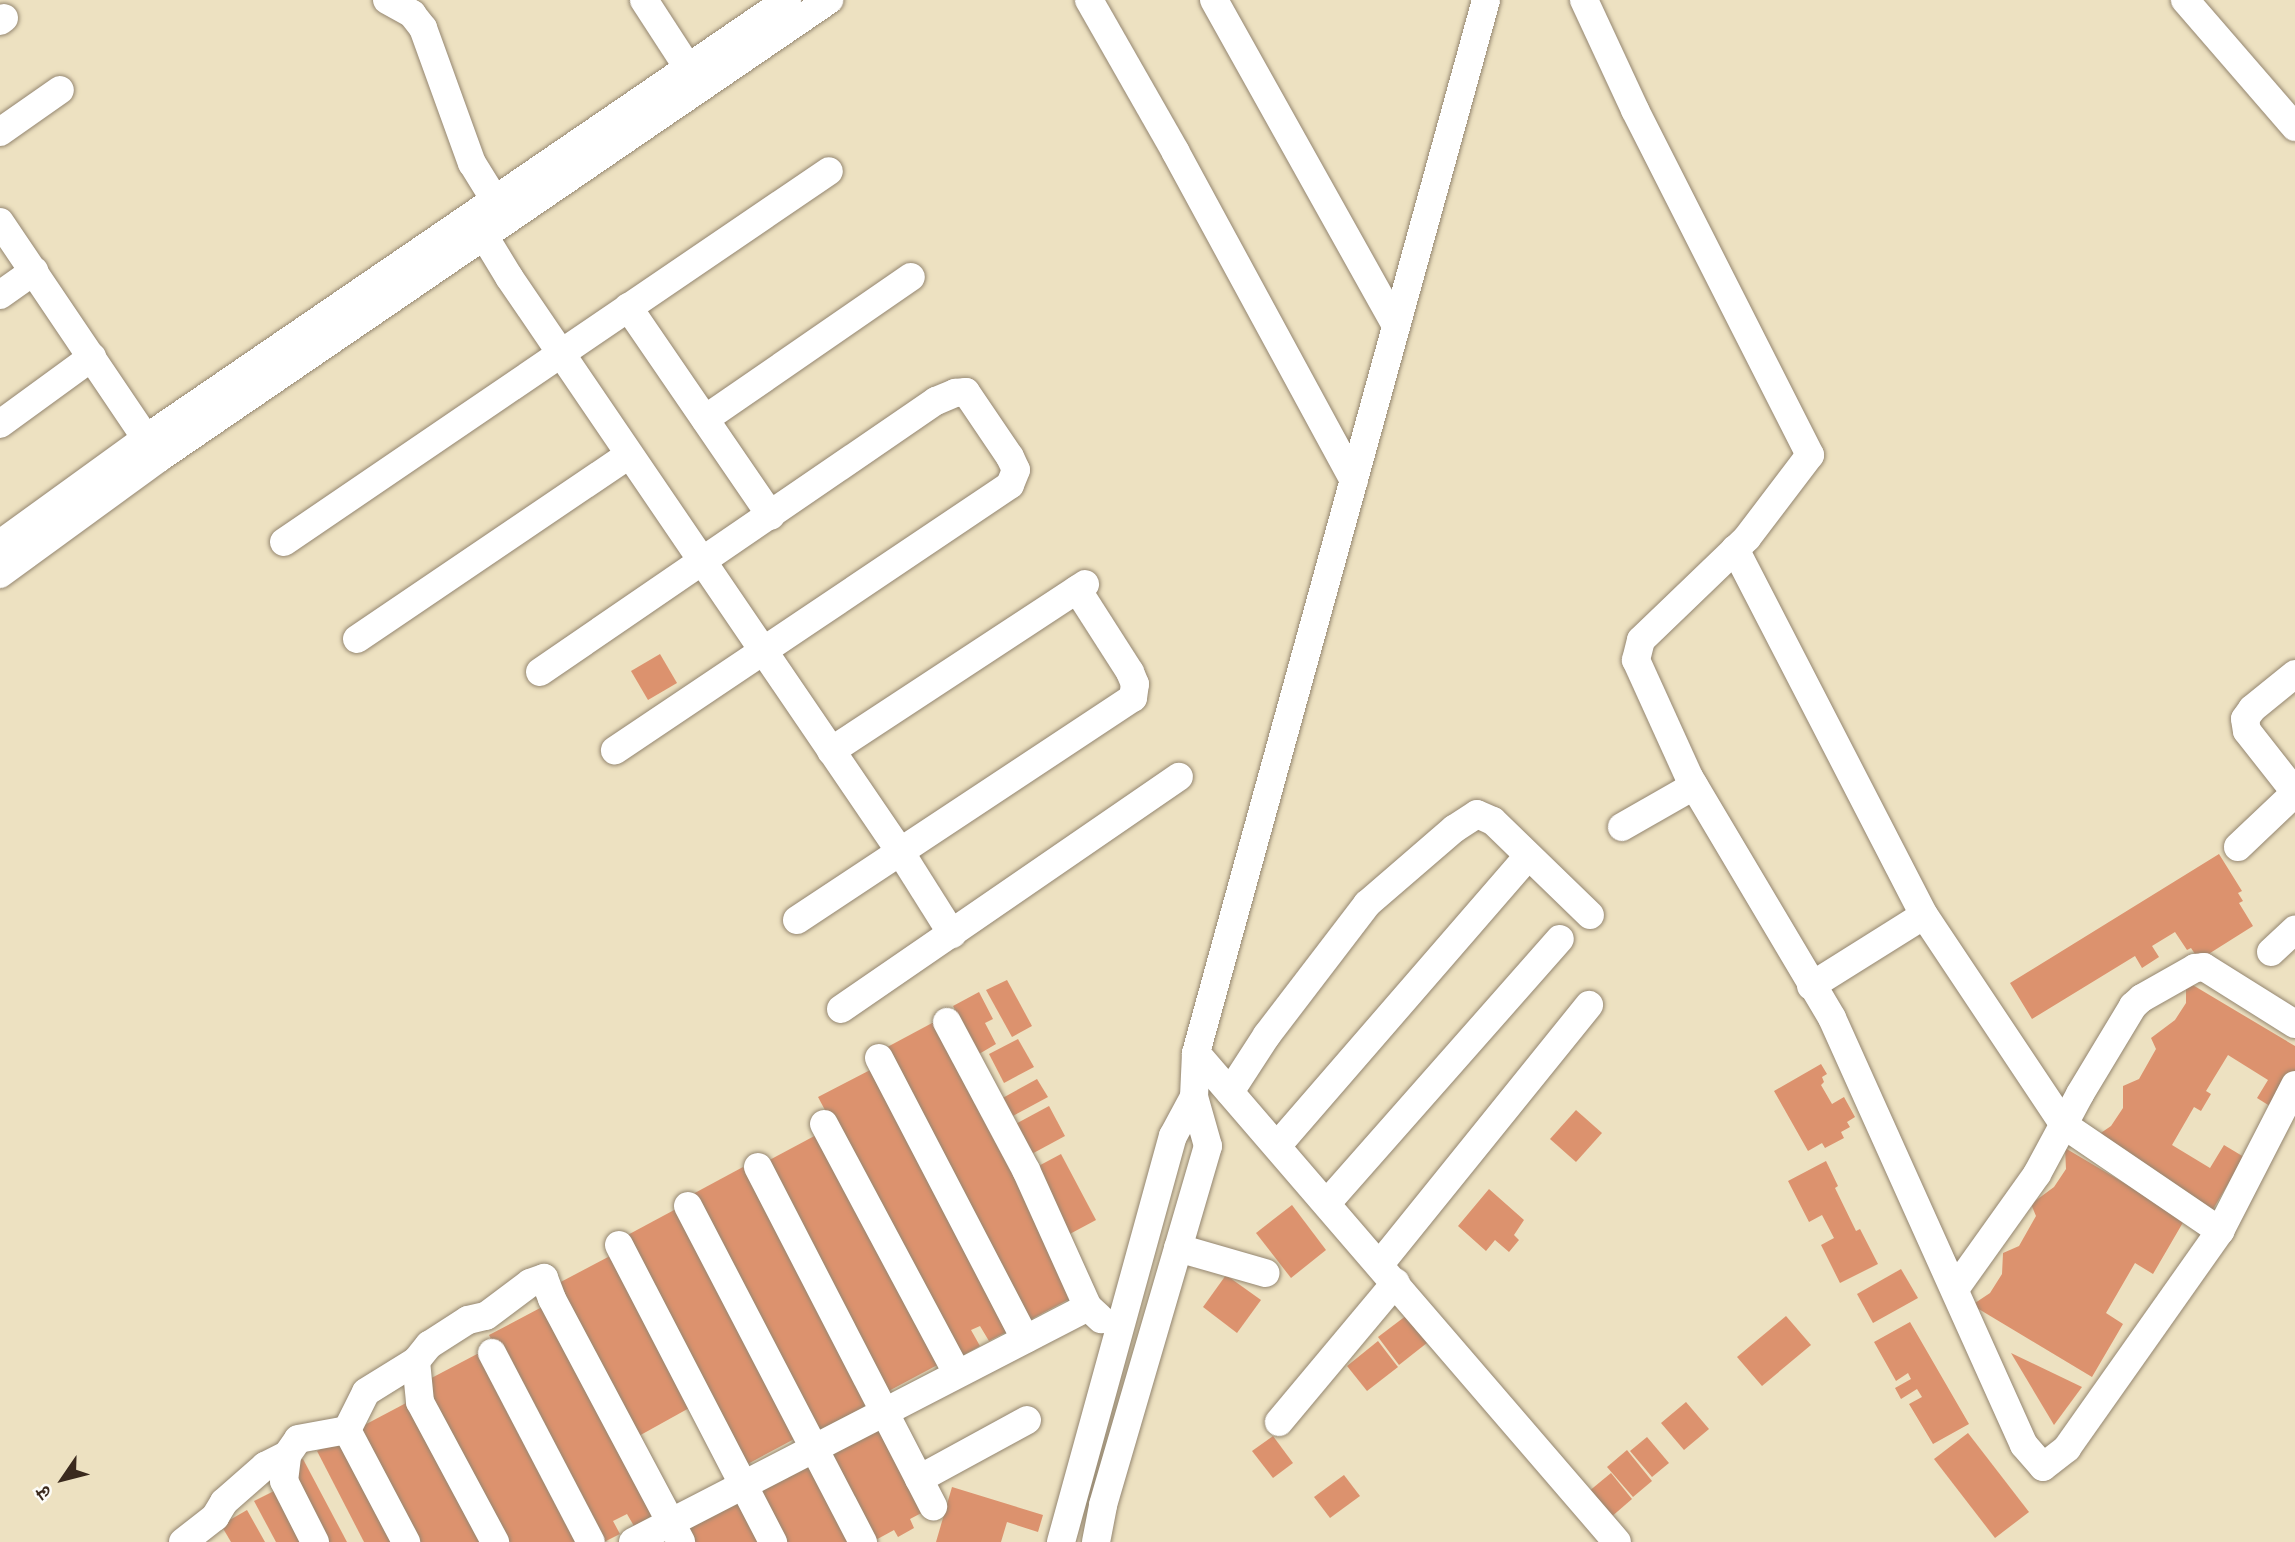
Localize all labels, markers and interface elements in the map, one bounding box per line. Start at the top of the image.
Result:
north arrow [28,1444,98,1514]
text: उ [31,1479,60,1503]

